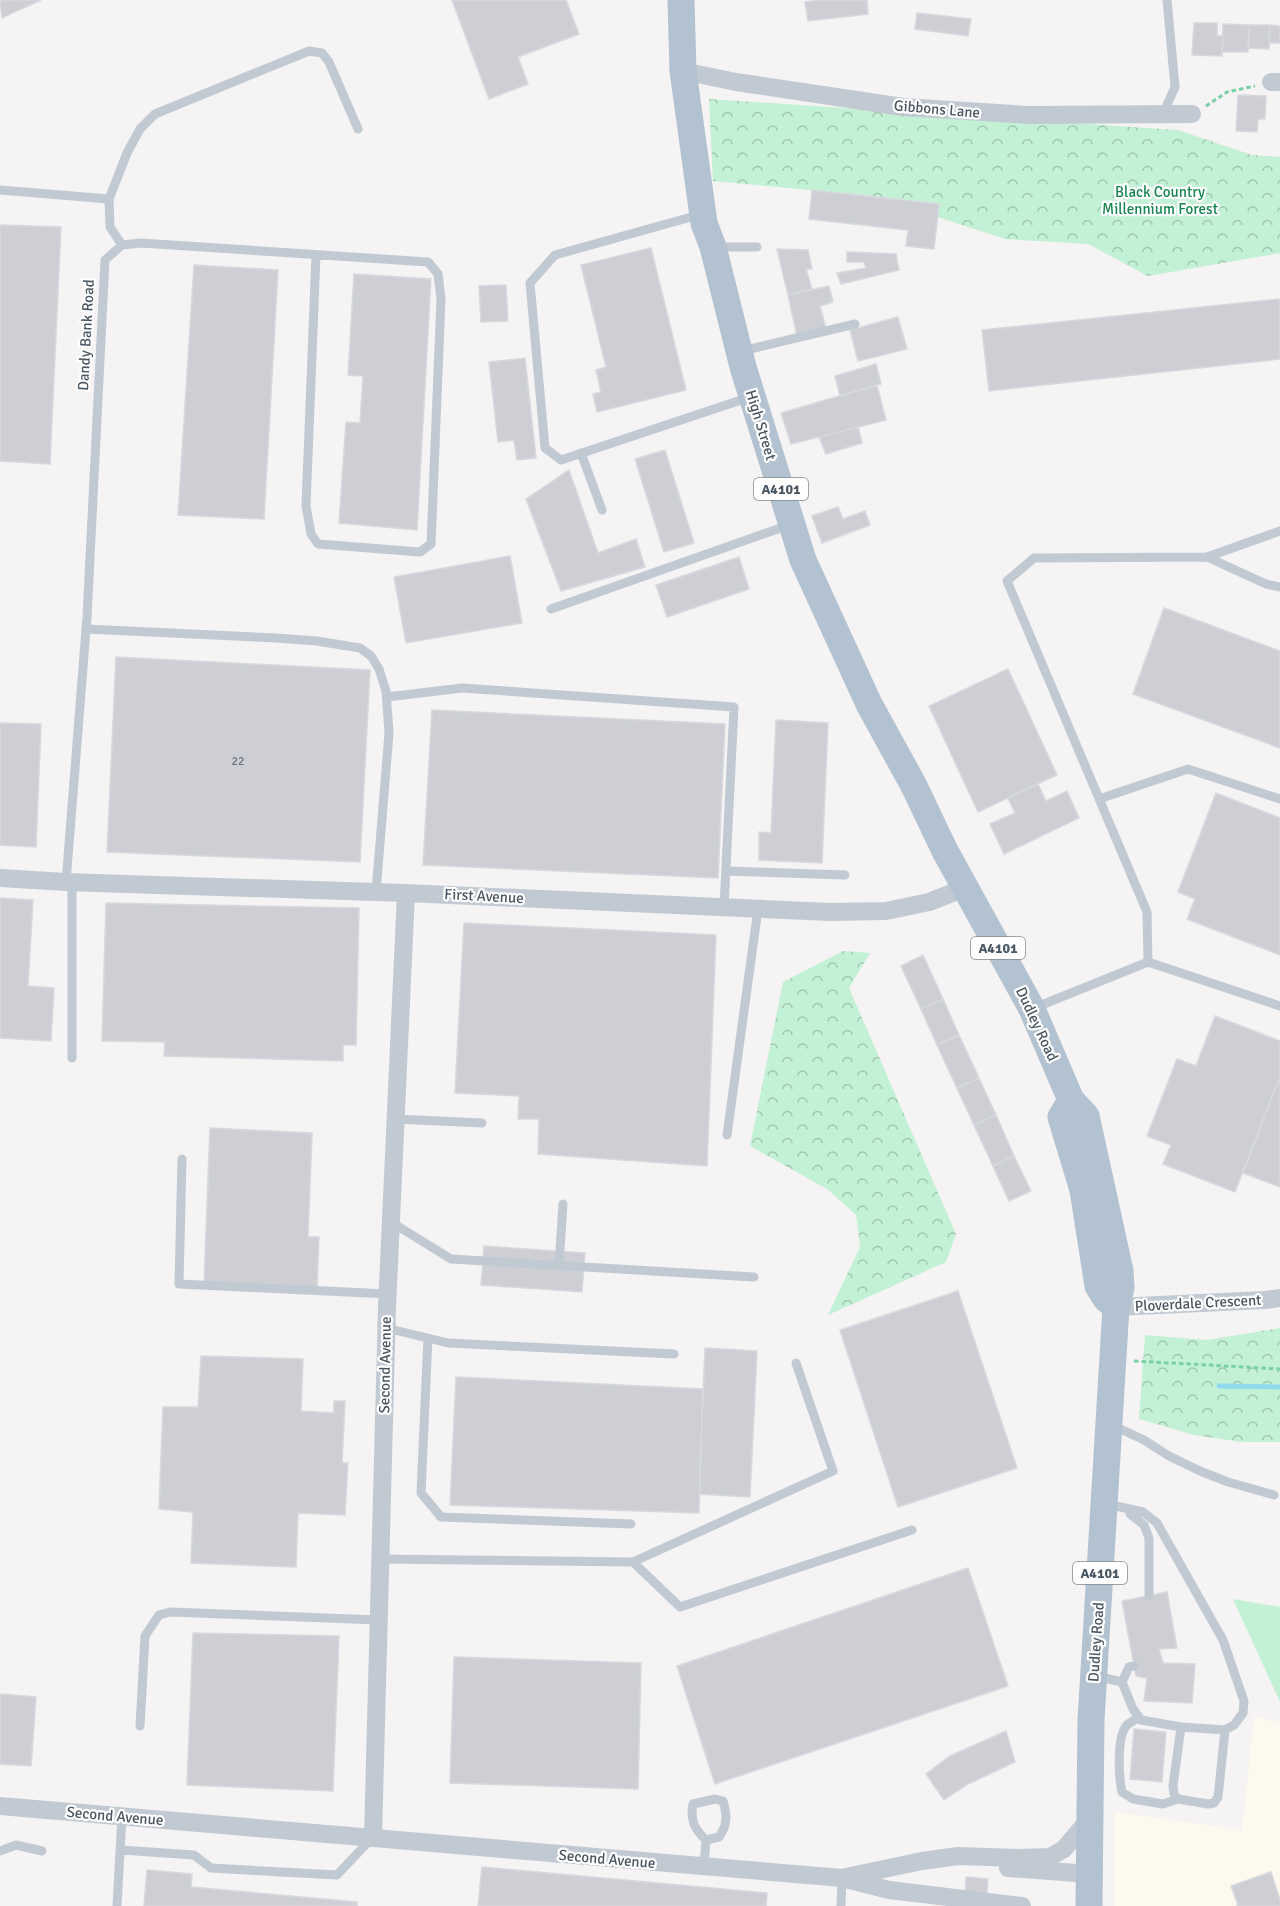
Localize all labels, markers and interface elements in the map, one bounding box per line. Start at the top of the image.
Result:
street label: Gibbons Lane [893,96,981,122]
park label: Black Country Millennium Forest [1102,183,1218,218]
street label: Dandy Bank Road [74,279,98,391]
street label: High Street [742,388,780,462]
road number: A4101 [754,478,808,500]
house number: 22 [232,754,244,769]
street label: First Avenue [444,885,524,907]
road number: A4101 [971,937,1025,959]
street label: Dudley Road [1012,984,1062,1064]
street label: Ploverdale Crescent [1134,1291,1262,1315]
street label: Second Avenue [375,1316,395,1414]
road number: A4101 [1073,1562,1127,1584]
street label: Dudley Road [1084,1601,1108,1682]
street label: Second Avenue [66,1803,164,1829]
street label: Second Avenue [558,1846,656,1872]

